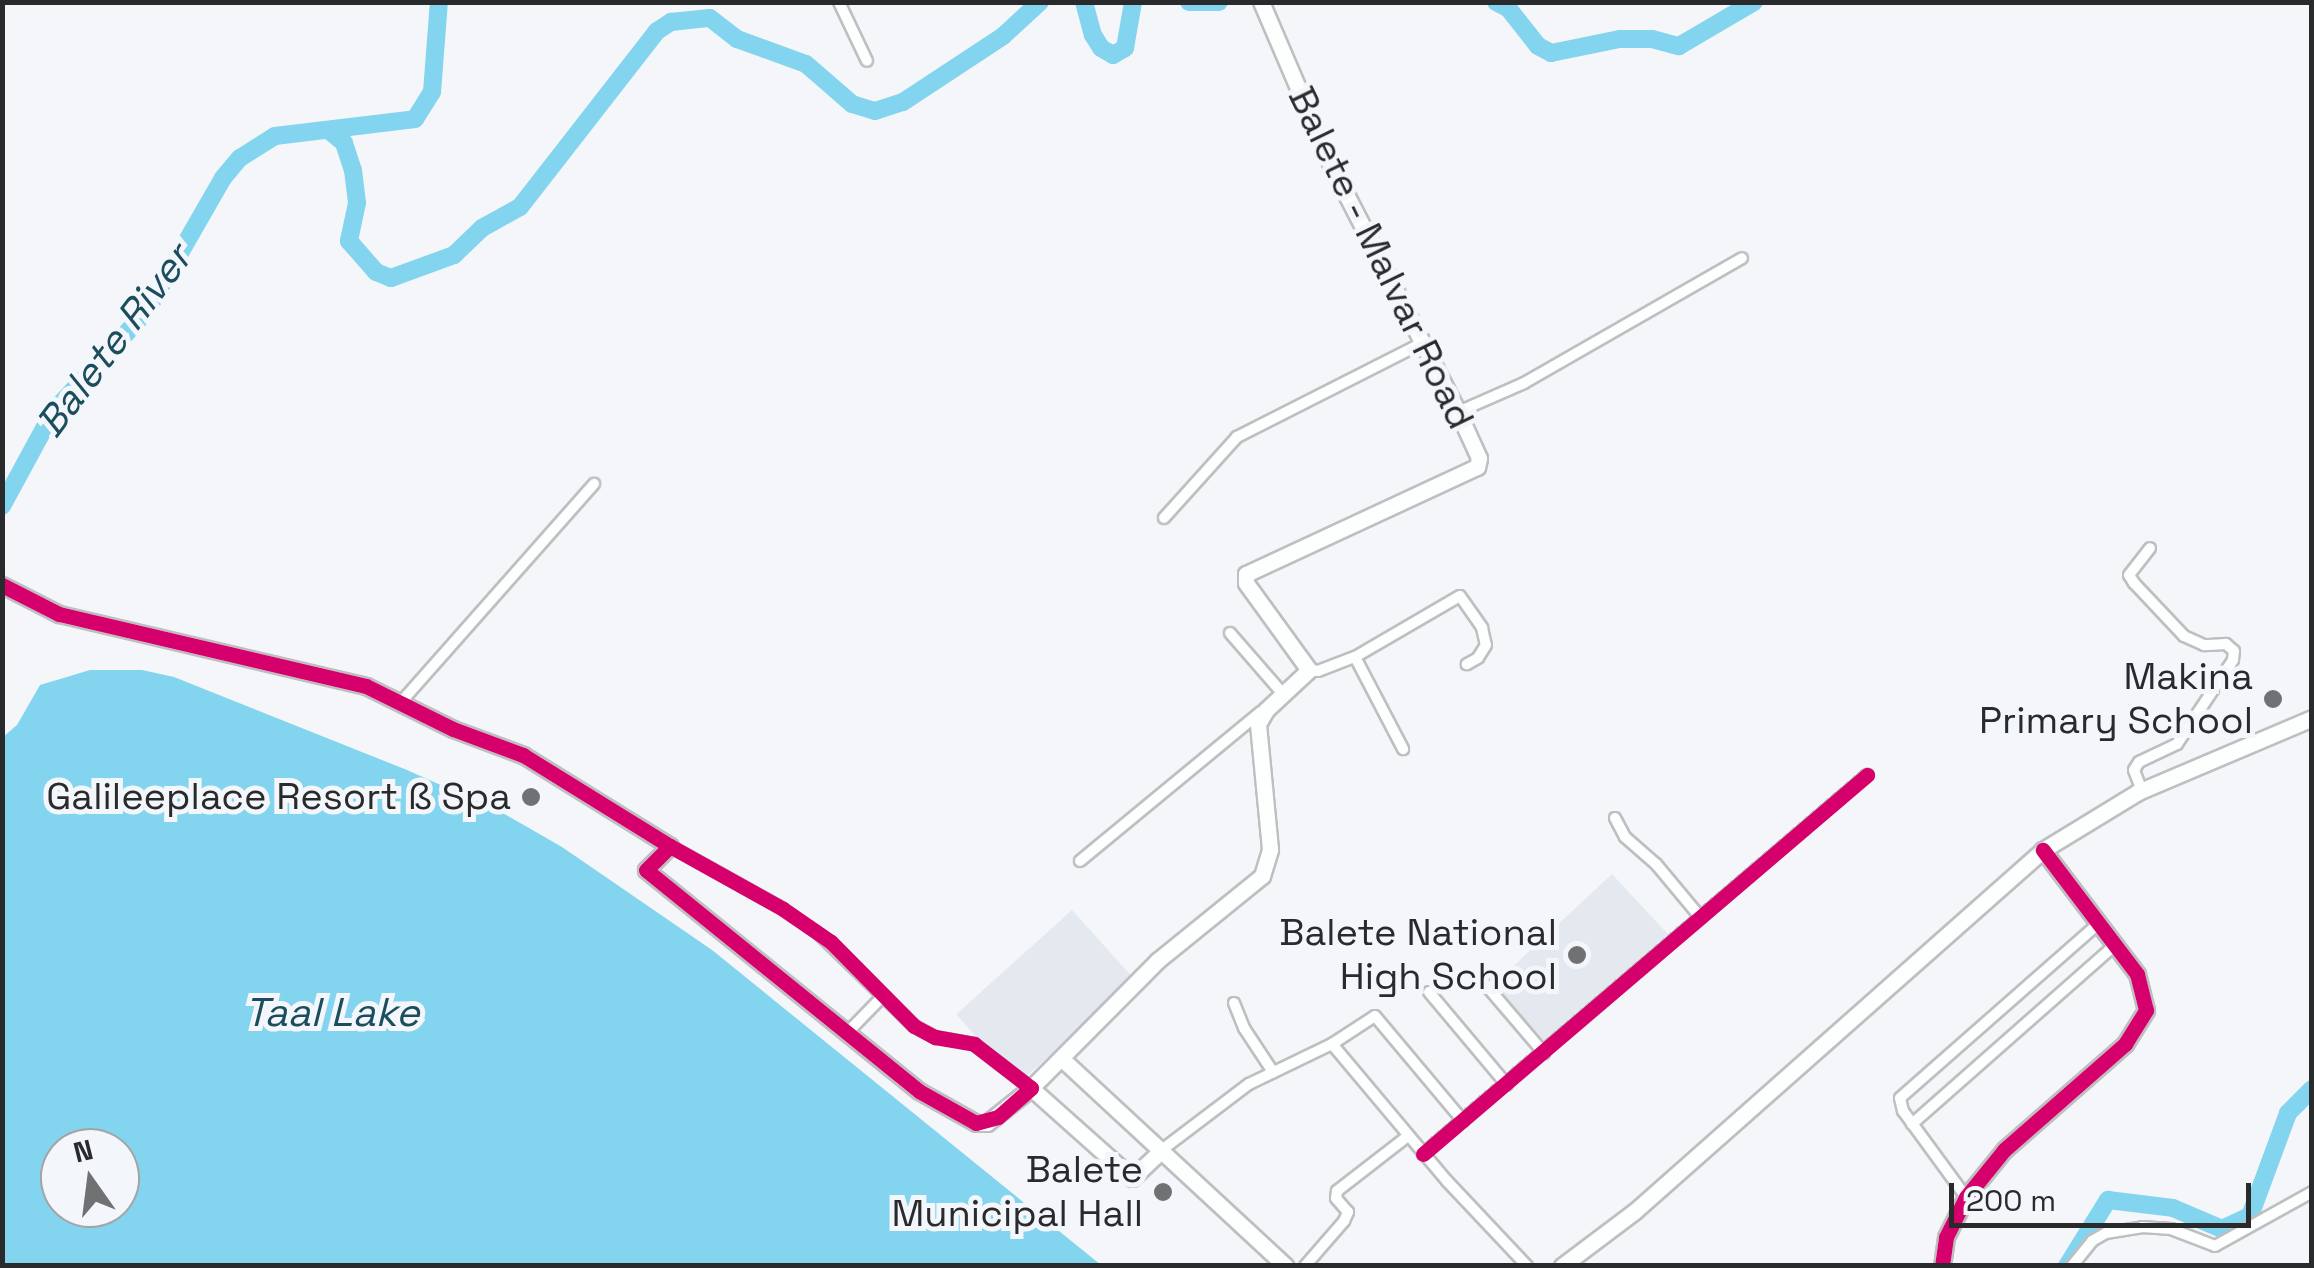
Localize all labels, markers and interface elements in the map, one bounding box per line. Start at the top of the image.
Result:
street label: Balete - Malvar Road [1278,78,1484,438]
water label: Balete River [26,235,202,447]
place label: Makina Primary School [1979,654,2253,744]
marker: Makina Primary School [2262,688,2284,710]
place label: Galileeplace Resort ß Spa [46,774,511,820]
marker: Galileeplace Resort ß Spa [520,786,542,808]
place label: Balete National High School [1279,910,1557,999]
marker: Balete National High School [1566,944,1588,966]
water label: Taal Lake [244,989,420,1037]
north arrow [40,1128,140,1228]
text: N [70,1131,97,1171]
place label: Balete Municipal Hall [891,1147,1143,1236]
scale bar [1954,1163,2256,1225]
marker: Balete Municipal Hall [1152,1181,1174,1203]
text: 200 m [1966,1181,2056,1220]

